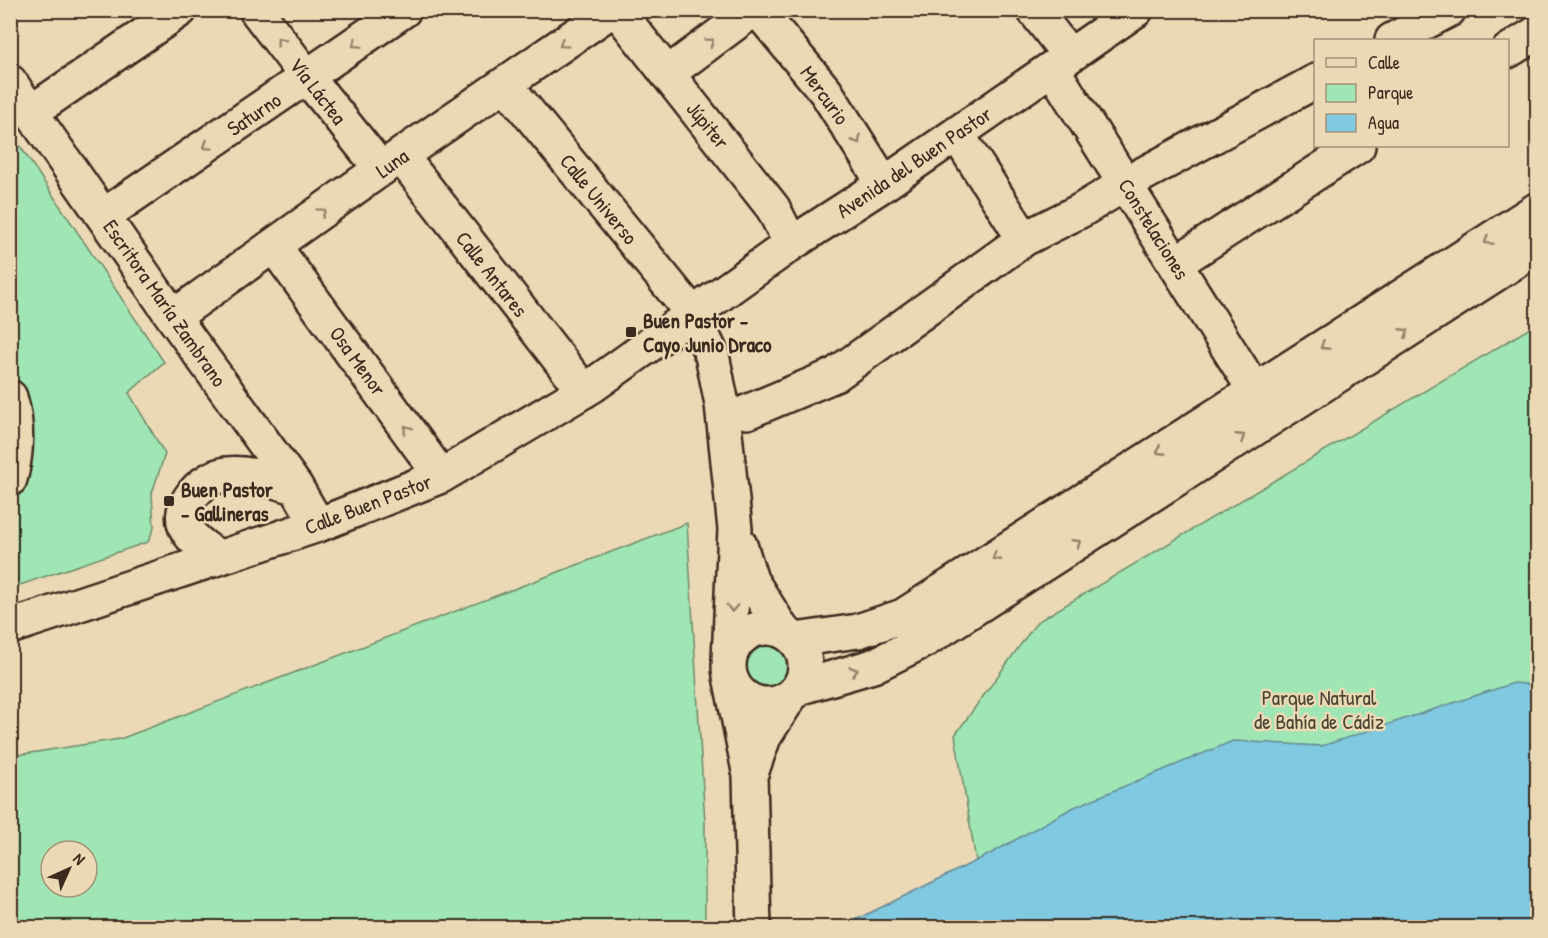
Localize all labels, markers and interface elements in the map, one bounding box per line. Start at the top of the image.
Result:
one-way arrow [276,37,287,48]
one-way arrow [351,37,362,48]
one-way arrow [559,37,570,48]
one-way arrow [703,39,714,50]
legend [1314,39,1509,147]
text: Calle [1368,50,1400,75]
street label: Vía Láctea [283,52,353,130]
street label: Mercurio [794,59,856,131]
text: Parque [1368,80,1413,105]
street label: Saturno [221,85,287,143]
street label: Júpiter [680,95,736,155]
street label: Avenida del Buen Pastor [831,99,997,225]
text: Agua [1368,110,1399,135]
one-way arrow [849,134,861,144]
one-way arrow [202,139,213,150]
street label: Luna [370,141,414,185]
street label: Calle Universo [553,147,645,251]
street label: Constelaciones [1111,173,1197,285]
one-way arrow [315,208,326,219]
street label: Escritora María Zambrano [96,214,234,392]
street label: Calle Antares [449,225,535,323]
one-way arrow [1484,234,1495,245]
place label: Buen Pastor - Cayo Junio Draco [643,306,772,360]
street label: Osa Menor [323,320,393,402]
marker: Buen Pastor - Cayo Junio Draco [624,325,638,339]
one-way arrow [1398,328,1409,339]
one-way arrow [1320,339,1331,350]
one-way arrow [403,424,414,435]
one-way arrow [1235,433,1245,445]
one-way arrow [1156,444,1166,456]
street label: Calle Buen Pastor [300,466,436,542]
place label: Buen Pastor - Gallineras [181,475,274,528]
marker: Buen Pastor - Gallineras [162,494,176,508]
one-way arrow [1071,538,1081,550]
one-way arrow [992,549,1002,561]
one-way arrow [725,604,738,613]
one-way arrow [849,666,859,678]
park label: Parque Natural de Bahía de Cádiz [1254,683,1384,736]
north arrow [39,839,99,899]
text: N [69,848,91,870]

